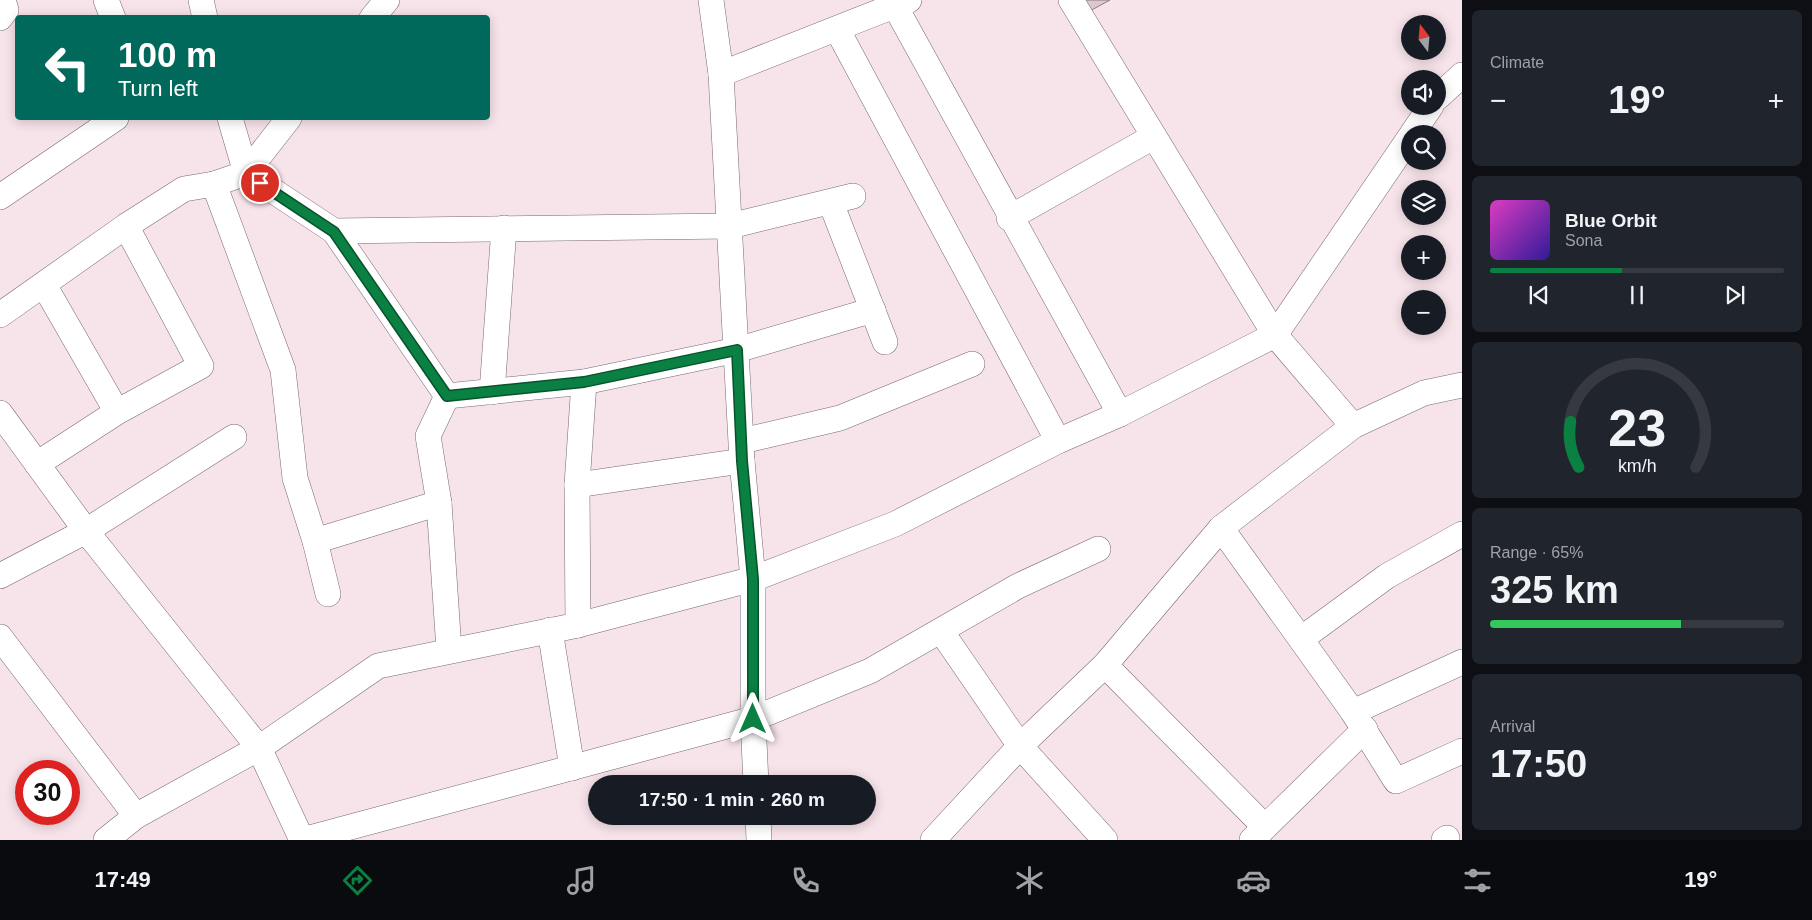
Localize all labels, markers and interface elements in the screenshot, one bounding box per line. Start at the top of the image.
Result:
north arrow [1401,15,1446,60]
map controls [1401,15,1446,335]
icon: left [35,35,100,100]
text: 100 m [118,35,217,74]
text: Climate [1490,54,1544,71]
button: sound [1401,70,1446,115]
text: Turn left [118,76,198,101]
text: 19° [1608,79,1666,121]
text: − [1490,85,1506,116]
text: + [1768,85,1784,116]
button: search [1401,125,1446,170]
pin [239,162,281,204]
icon: arrive [246,169,274,197]
button: layers [1401,180,1446,225]
text: Blue Orbit [1565,210,1657,231]
text: Sona [1565,232,1602,249]
button: + [1401,235,1446,280]
icon: previous [1525,281,1553,309]
icon: pause [1623,281,1651,309]
icon: next [1721,281,1749,309]
button: − [1401,290,1446,335]
text: 23 [1608,399,1666,457]
text: km/h [1618,456,1656,476]
text: Range · 65% [1490,544,1583,561]
text: 325 km [1490,569,1619,611]
position arrow [726,692,778,744]
text: Arrival [1490,718,1535,735]
text: 17:50 [1490,743,1587,785]
speed limit sign: 30 [15,760,80,825]
text: 17:50 · 1 min · 260 m [639,789,825,810]
icon: directions [340,863,375,898]
icon: music [564,863,599,898]
icon: phone [788,863,823,898]
icon: climate [1012,863,1047,898]
icon: car [1236,863,1271,898]
icon: filters [1460,863,1495,898]
text: 17:49 [95,867,151,892]
text: 19° [1684,867,1717,892]

